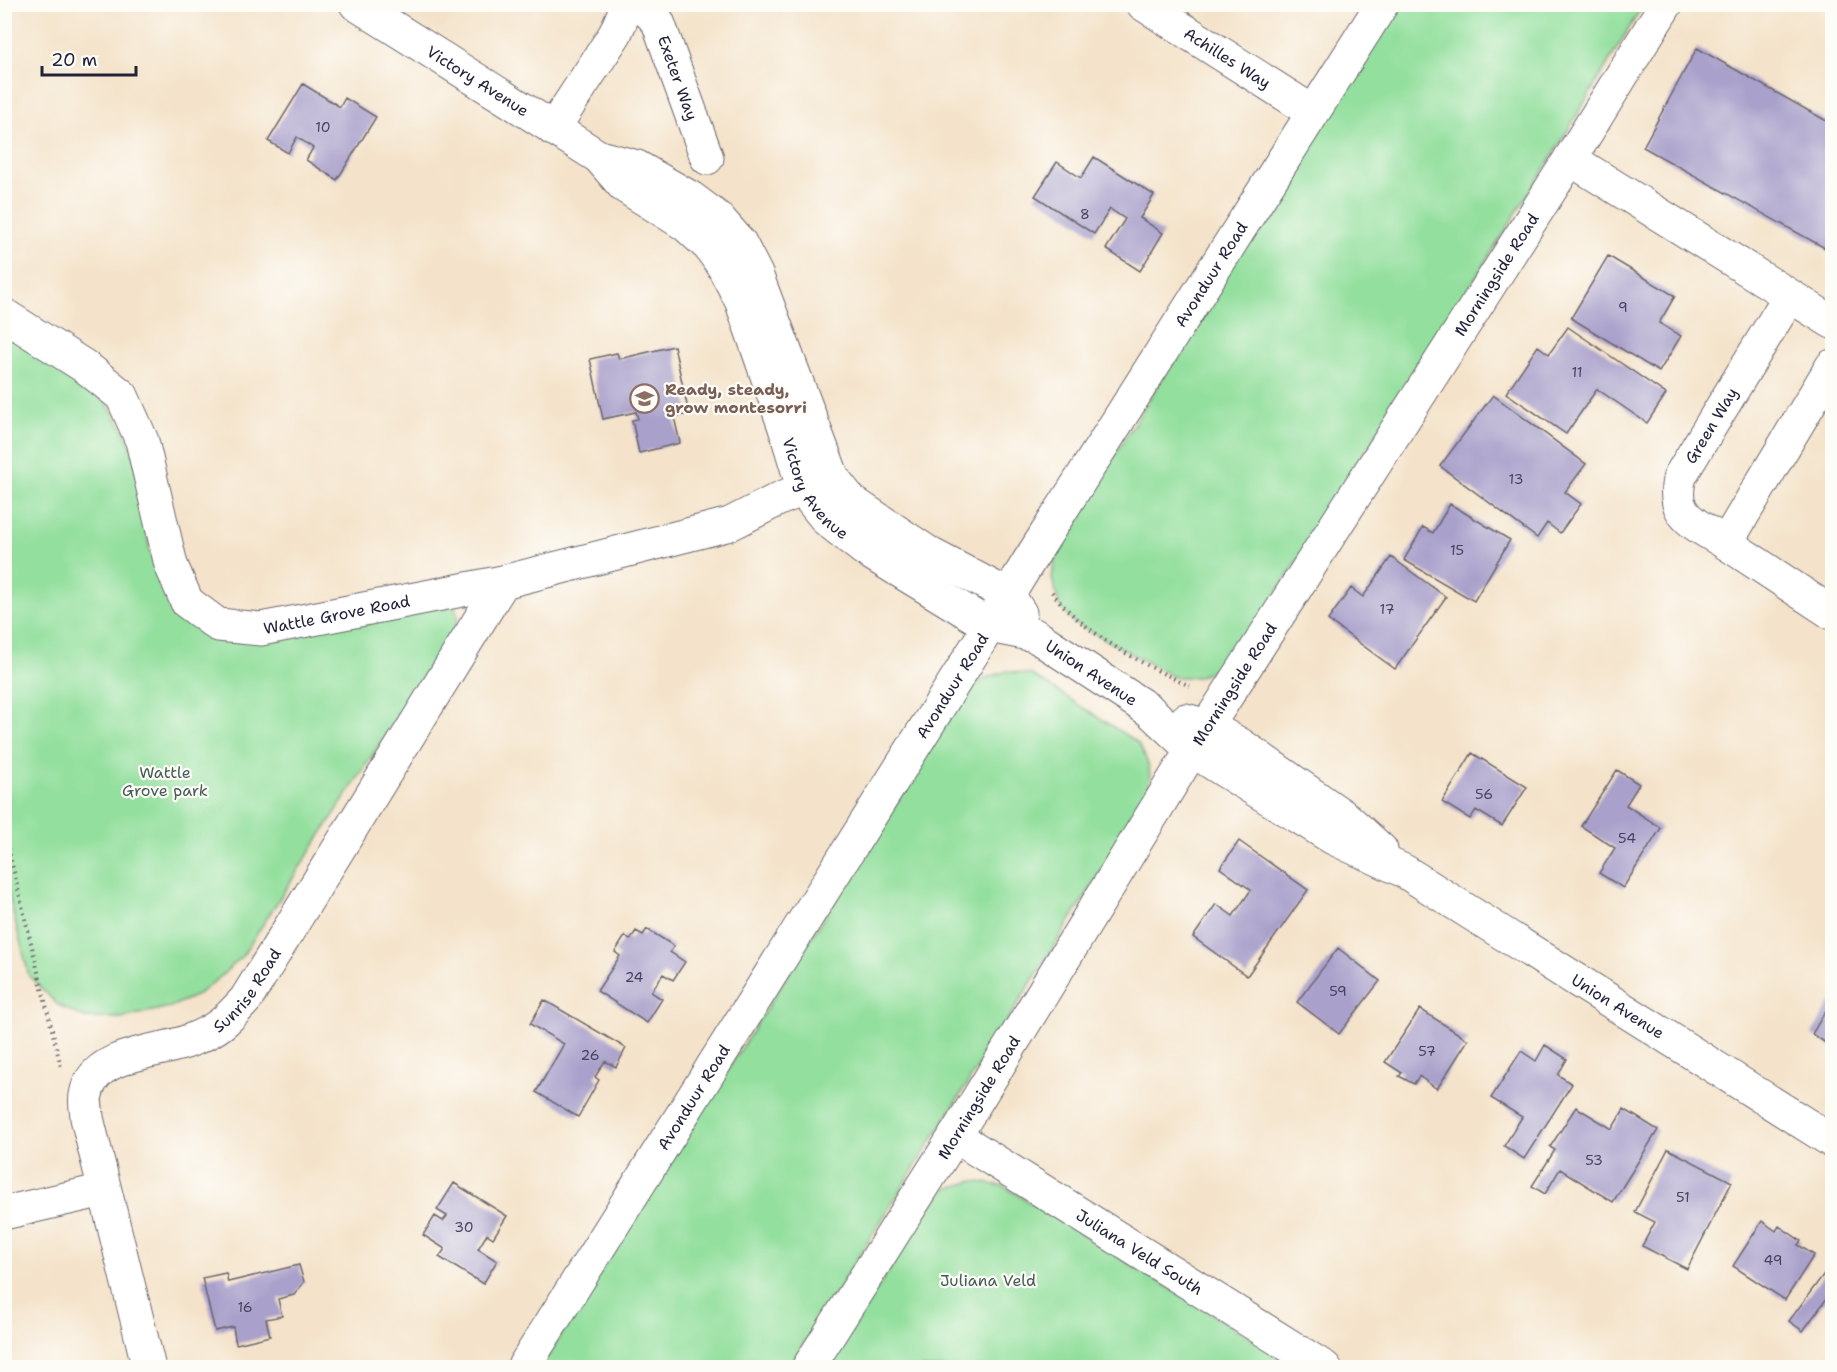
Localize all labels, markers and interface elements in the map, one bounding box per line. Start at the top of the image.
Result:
street label: Achilles Way [1180,22,1275,93]
street label: Exeter Way [653,32,703,123]
scale bar [42,39,136,77]
street label: Victory Avenue [423,41,533,121]
text: 20 m [51,48,97,72]
house number: 10 [315,118,331,136]
house number: 8 [1080,205,1090,223]
street label: Morningside Road [1449,209,1543,340]
street label: Avonduur Road [1170,218,1252,331]
house number: 9 [1618,298,1628,316]
house number: 11 [1571,363,1583,381]
place label: Ready, steady, grow montesorri [665,379,807,418]
school or university icon: Ready, steady, grow montesorri [628,382,660,414]
street label: Green Way [1680,383,1742,467]
street label: Victory Avenue [778,435,853,544]
house number: 13 [1509,470,1523,488]
house number: 15 [1450,541,1464,559]
street label: Wattle Grove Road [262,590,412,639]
house number: 17 [1380,600,1394,618]
street label: Morningside Road [1187,619,1281,749]
street label: Avonduur Road [911,629,993,742]
street label: Union Avenue [1042,635,1142,710]
park label: Wattle Grove park [122,762,208,801]
house number: 56 [1475,785,1493,803]
house number: 54 [1618,829,1636,847]
street label: Sunrise Road [209,944,285,1037]
house number: 24 [625,968,644,986]
street label: Union Avenue [1568,969,1668,1043]
house number: 59 [1329,982,1347,1000]
street label: Morningside Road [932,1031,1025,1163]
street label: Avonduur Road [652,1040,734,1154]
house number: 57 [1418,1042,1436,1060]
house number: 26 [581,1046,600,1064]
house number: 53 [1585,1151,1603,1169]
house number: 51 [1676,1188,1690,1206]
street label: Juliana Veld South [1072,1204,1207,1299]
house number: 30 [454,1218,474,1236]
house number: 49 [1764,1251,1783,1269]
park label: Juliana Veld [940,1270,1036,1291]
house number: 16 [237,1298,253,1316]

